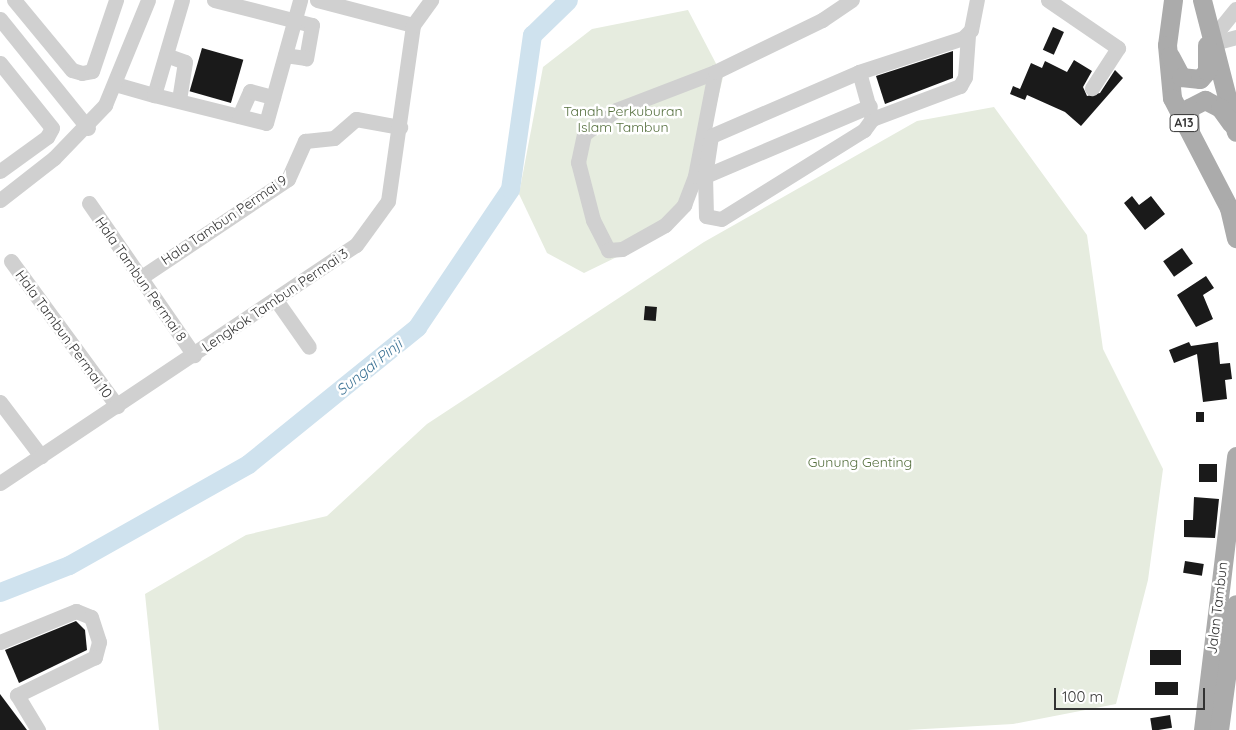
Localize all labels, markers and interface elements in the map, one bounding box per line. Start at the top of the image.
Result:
park label: Tanah Perkuburan Islam Tambun [563,103,683,136]
road number: A13 [1169,114,1199,132]
street label: Hala Tambun Permai 9 [158,172,290,268]
street label: Hala Tambun Permai 8 [92,214,190,344]
street label: Lengkok Tambun Permai 3 [199,245,351,355]
street label: Hala Tambun Permai 10 [12,267,116,401]
water label: Sungai Pinji [332,335,406,399]
park label: Gunung Genting [808,454,912,470]
street label: Jalan Tambun [1203,561,1231,655]
scale bar [1056,678,1207,710]
text: 100 m [1062,687,1103,706]

